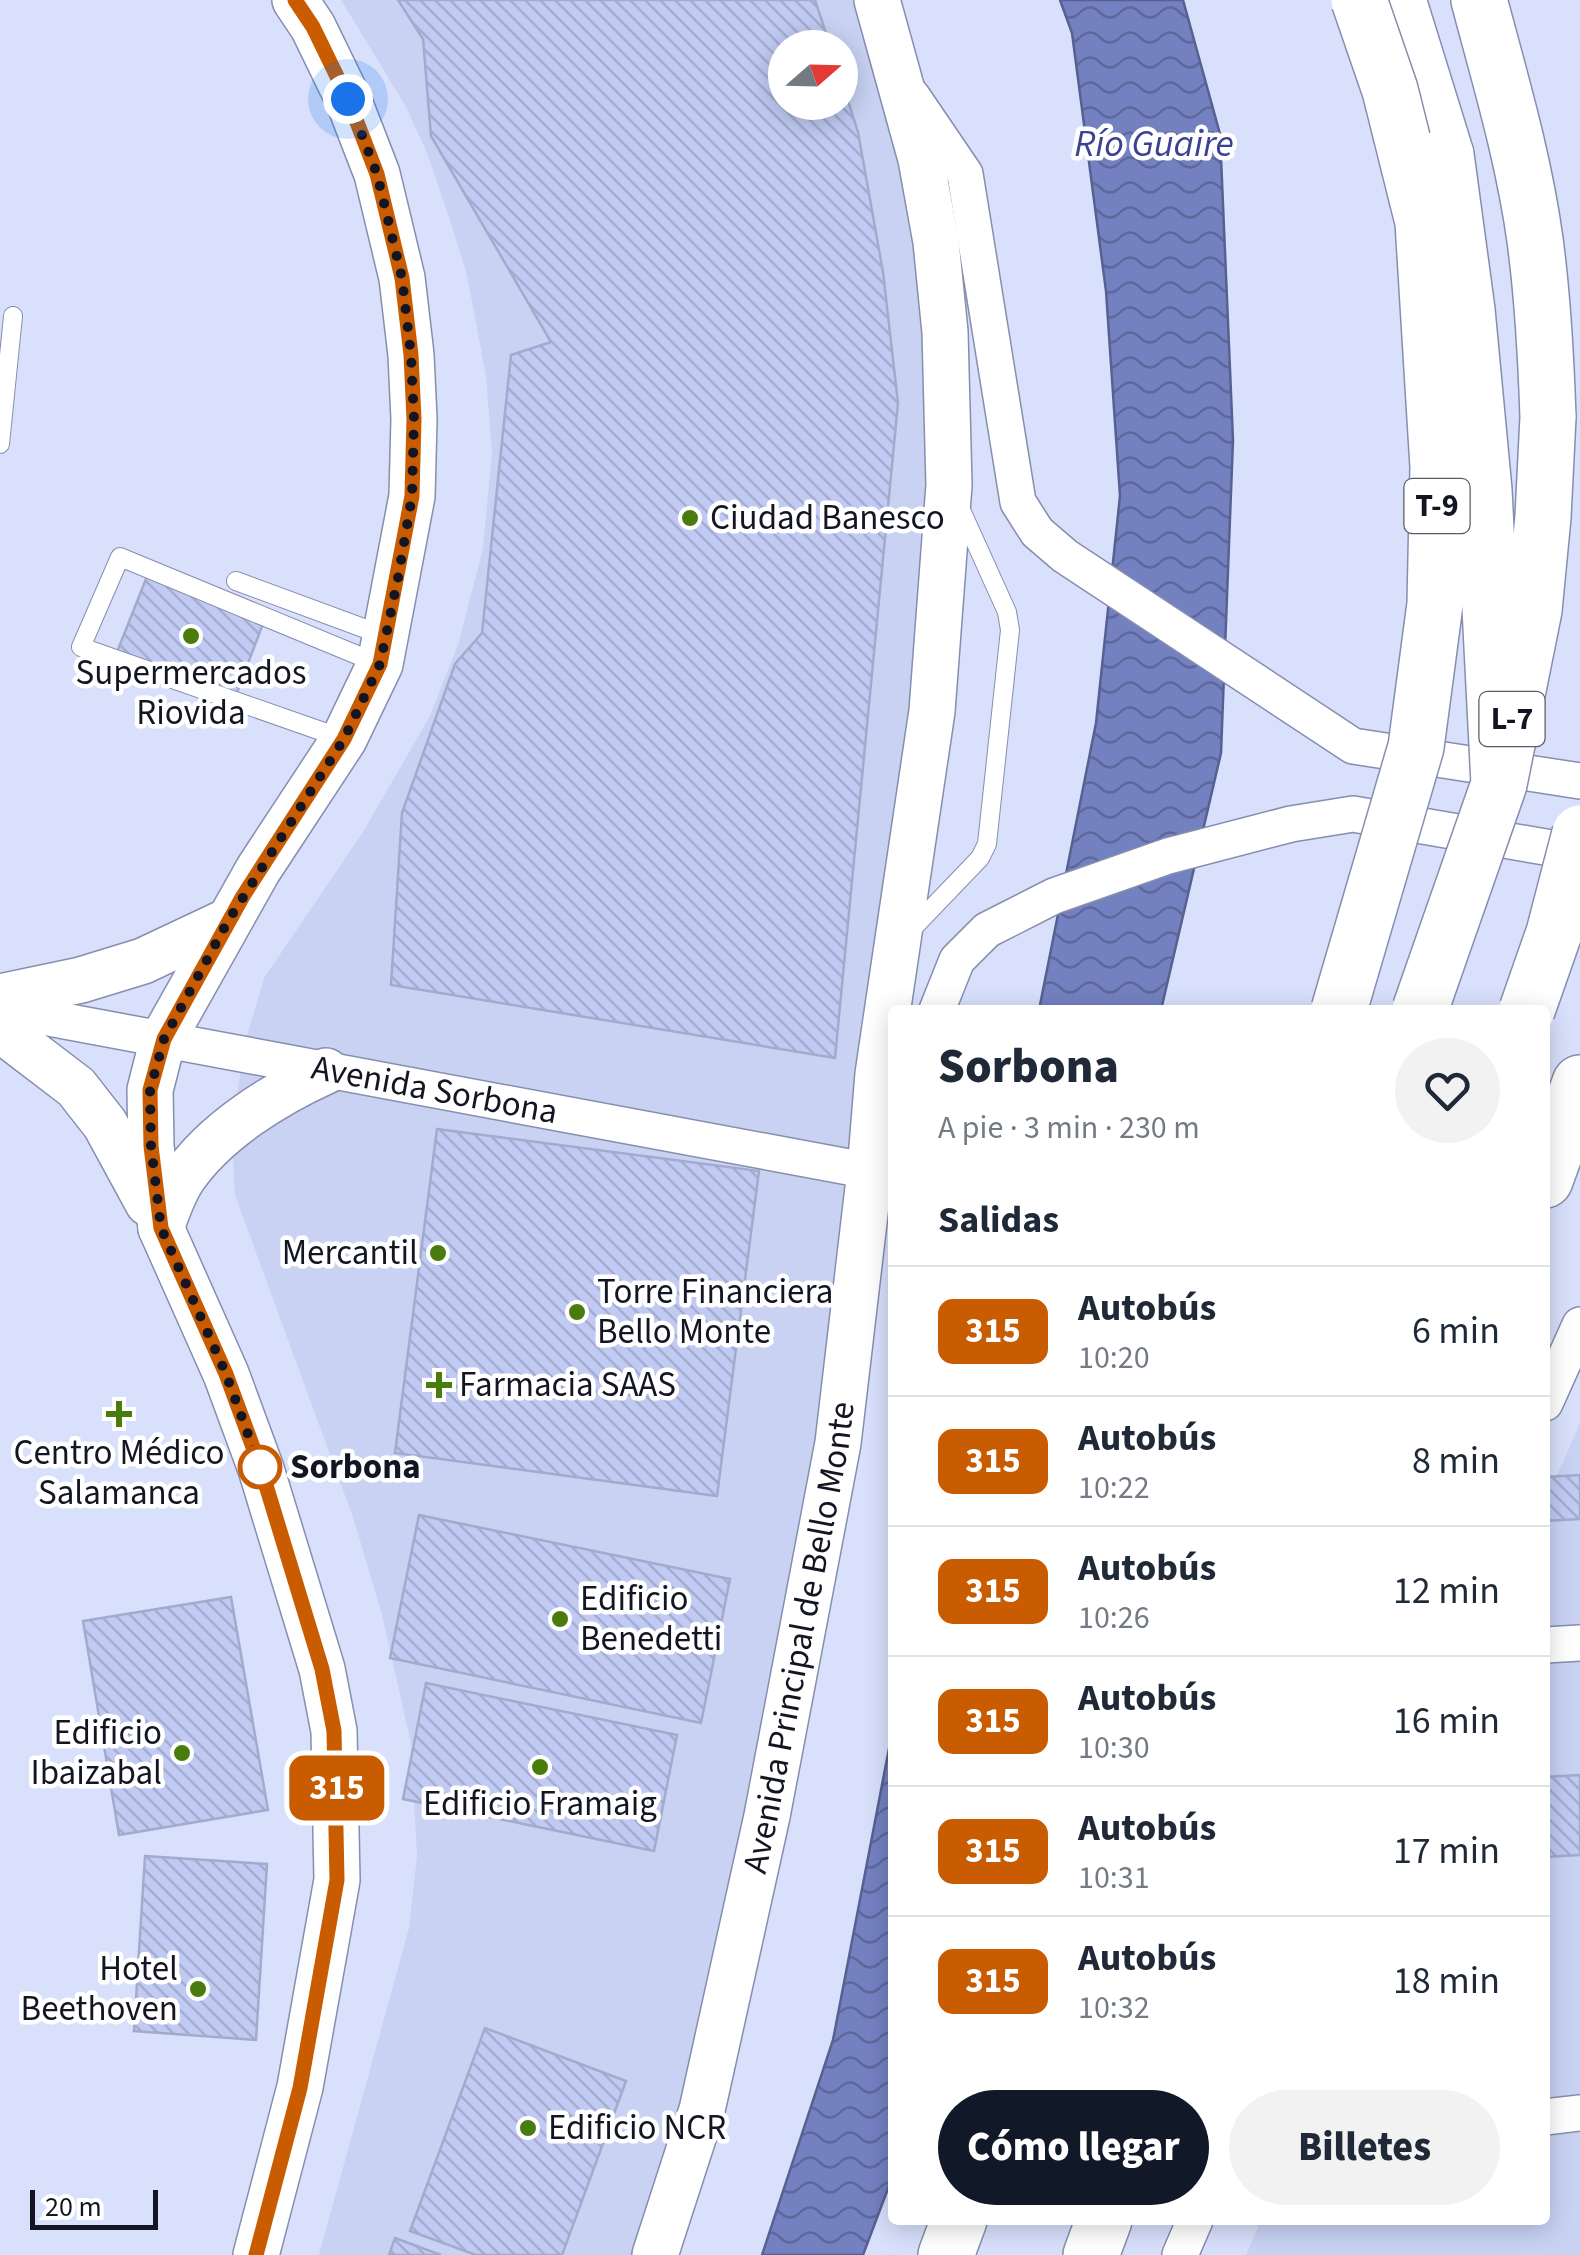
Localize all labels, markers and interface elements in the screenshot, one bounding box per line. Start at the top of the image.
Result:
north arrow [768,30,858,120]
map controls [768,30,858,120]
your location [323,74,373,124]
water label: Río Guaire [1074,117,1234,171]
road number: T-9 [1404,479,1470,533]
place label: Ciudad Banesco [710,493,945,543]
marker: Ciudad Banesco [679,507,701,529]
marker: Supermercados Riovida [180,625,202,647]
place label: Supermercados Riovida [75,648,307,738]
road number: L-7 [1480,692,1544,746]
text: Sorbona [938,1033,1119,1101]
button: heart [1395,1038,1500,1143]
street label: Avenida Sorbona [307,1043,562,1137]
text: A pie · 3 min · 230 m [938,1105,1200,1151]
text: Salidas [938,1193,1059,1247]
place label: Mercantil [282,1228,418,1278]
marker: Mercantil [427,1242,449,1264]
place label: Torre Financiera Bello Monte [597,1267,833,1357]
text: Autobús [1078,1281,1216,1335]
marker: Torre Financiera Bello Monte [566,1301,588,1323]
text: 6 min [1412,1304,1500,1358]
text: 315 [965,1306,1021,1356]
text: 10:20 [1078,1335,1150,1381]
place label: Farmacia SAAS [459,1360,676,1410]
marker: Farmacia SAAS [428,1374,450,1396]
street label: Avenida Principal de Bello Monte [730,1399,868,1878]
marker: Centro Médico Salamanca [106,1401,132,1427]
text: Autobús [1078,1411,1216,1465]
place label: Centro Médico Salamanca [13,1428,225,1518]
text: 8 min [1412,1434,1500,1488]
text: 315 [965,1436,1021,1486]
place label: Sorbona [290,1442,421,1492]
marker: Sorbona [239,1446,281,1488]
text: 10:22 [1078,1465,1150,1511]
text: Autobús [1078,1541,1216,1595]
text: 12 min [1393,1564,1500,1618]
text: 315 [965,1566,1021,1616]
place label: Edificio Benedetti [580,1574,722,1664]
text: 10:26 [1078,1595,1150,1641]
marker: Edificio Benedetti [549,1608,571,1630]
text: Autobús [1078,1671,1216,1725]
text: 16 min [1393,1694,1500,1748]
text: 315 [965,1696,1021,1746]
place label: Edificio Ibaizabal [31,1708,162,1798]
text: 10:30 [1078,1725,1150,1771]
marker: Edificio Ibaizabal [171,1742,193,1764]
line badge: 315 [280,1756,394,1820]
marker: Edificio Framaig [529,1756,551,1778]
text: 315 [309,1763,365,1813]
place label: Edificio Framaig [423,1779,657,1829]
text: Autobús [1078,1801,1216,1855]
text: 17 min [1393,1824,1500,1878]
text: 315 [965,1826,1021,1876]
text: 10:31 [1078,1855,1150,1901]
text: Autobús [1078,1931,1216,1985]
place label: Hotel Beethoven [21,1944,178,2034]
text: 18 min [1393,1954,1500,2008]
text: 315 [965,1956,1021,2006]
marker: Hotel Beethoven [187,1978,209,2000]
text: 10:32 [1078,1985,1150,2031]
button: Cómo llegar [938,2090,1209,2205]
button: Billetes [1229,2090,1500,2205]
place label: Edificio NCR [548,2103,726,2153]
marker: Edificio NCR [517,2117,539,2139]
scale bar [30,2185,158,2230]
text: 20 m [45,2187,102,2227]

